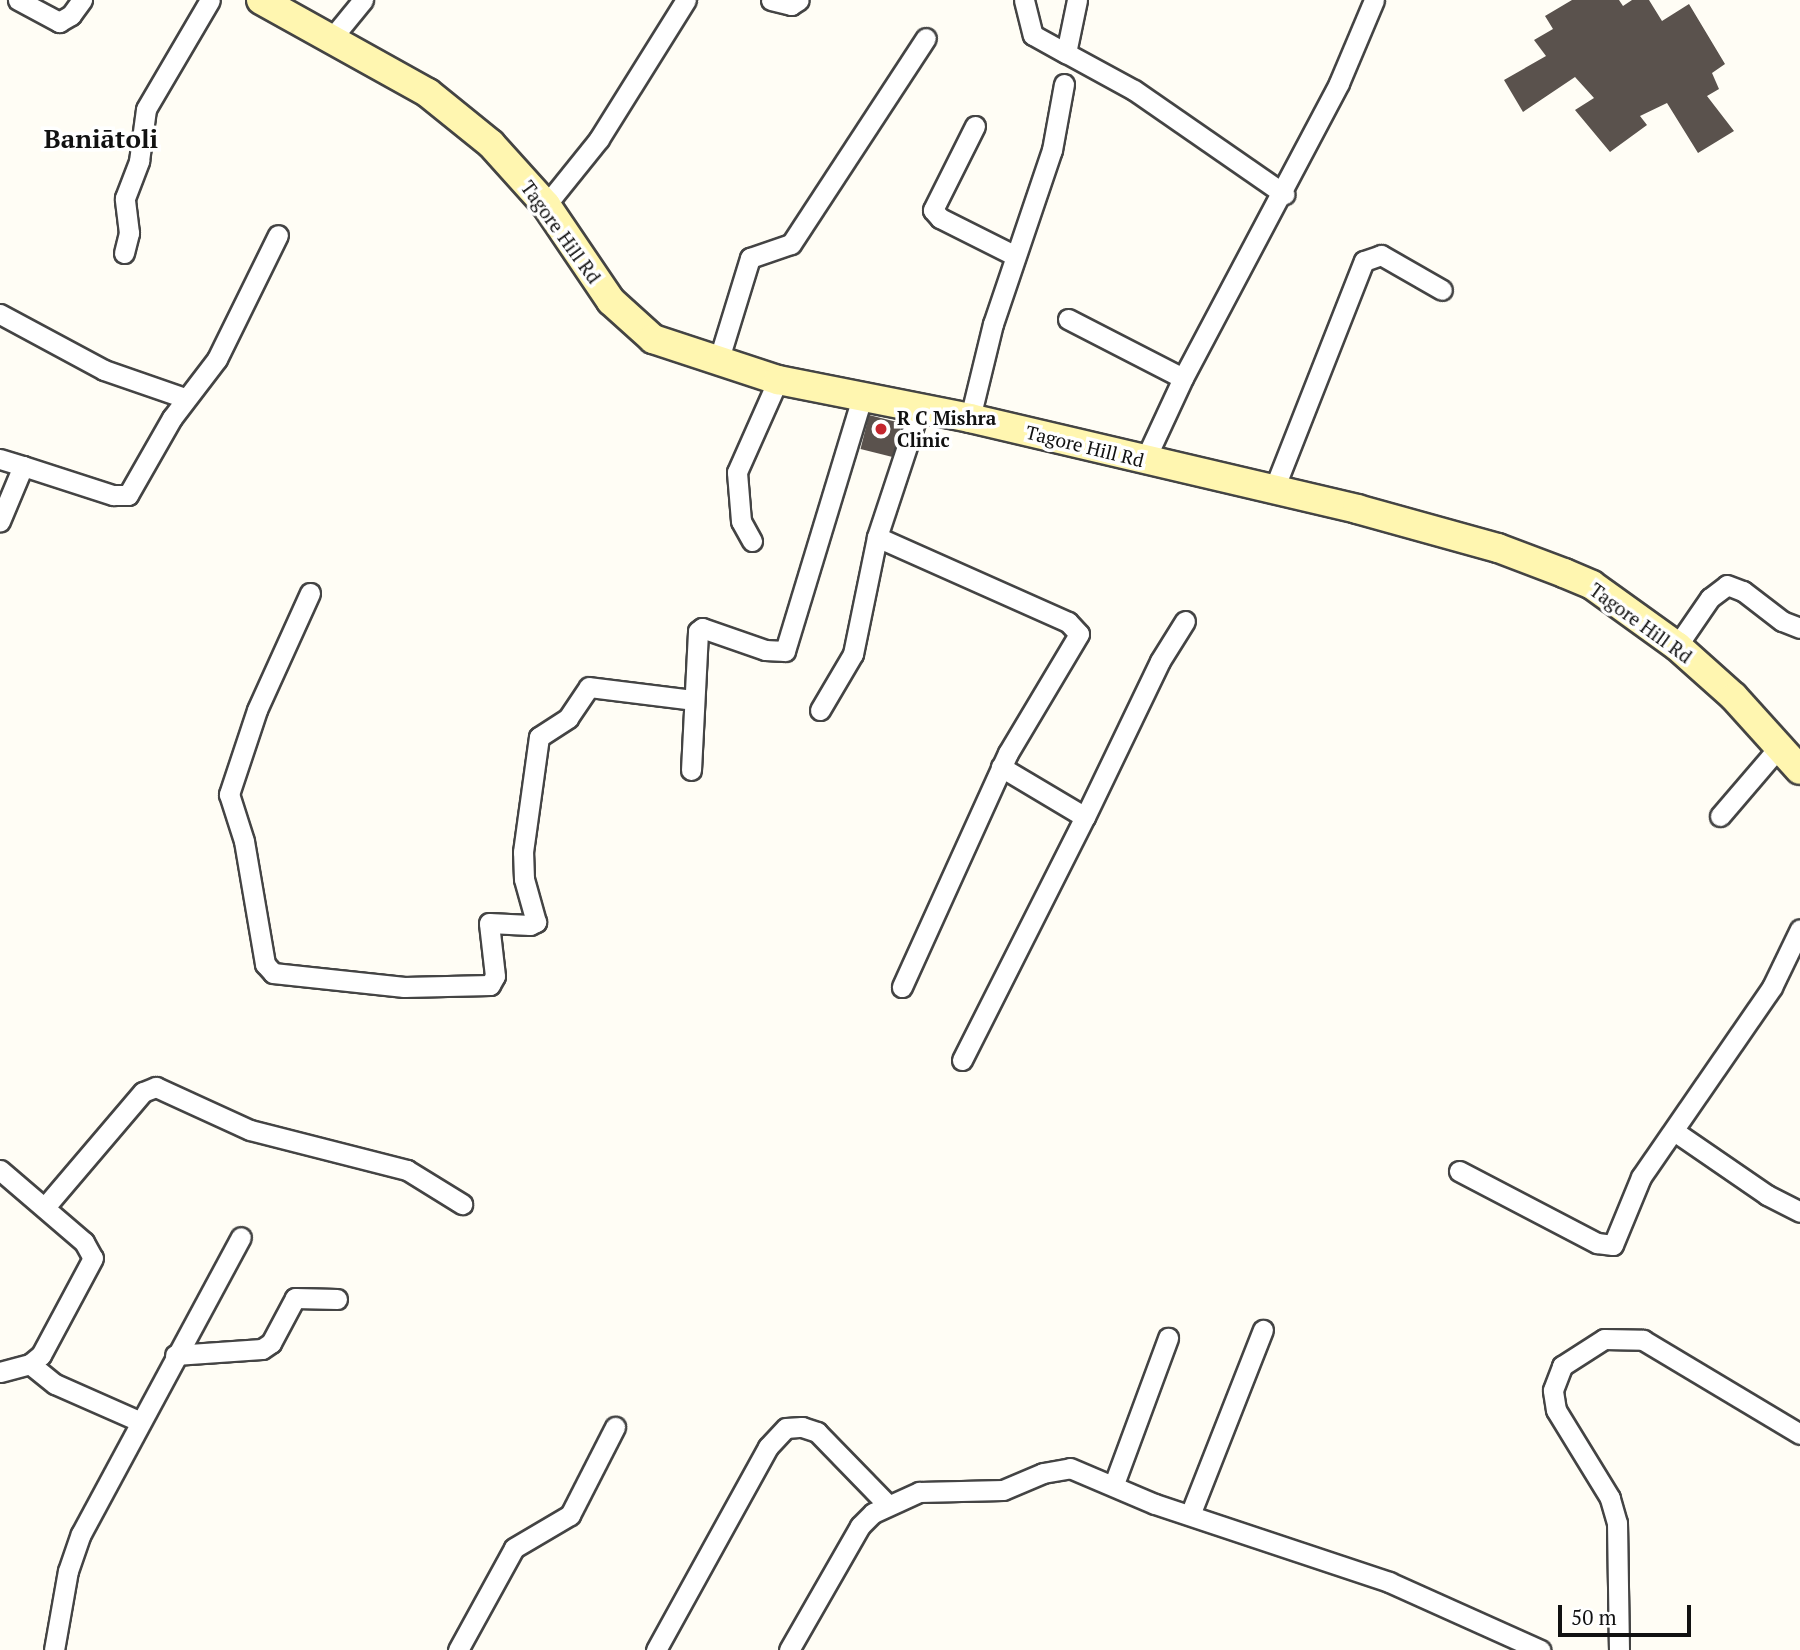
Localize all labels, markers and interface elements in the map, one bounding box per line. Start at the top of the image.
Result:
district label: Baniātoli [44,123,158,155]
street label: Tagore Hill Rd [516,176,606,288]
place label: R C Mishra Clinic [897,407,996,451]
marker: R C Mishra Clinic [871,419,891,439]
street label: Tagore Hill Rd [1024,420,1146,472]
street label: Tagore Hill Rd [1585,578,1697,668]
scale bar [1562,1590,1695,1634]
text: 50 m [1571,1603,1617,1631]

